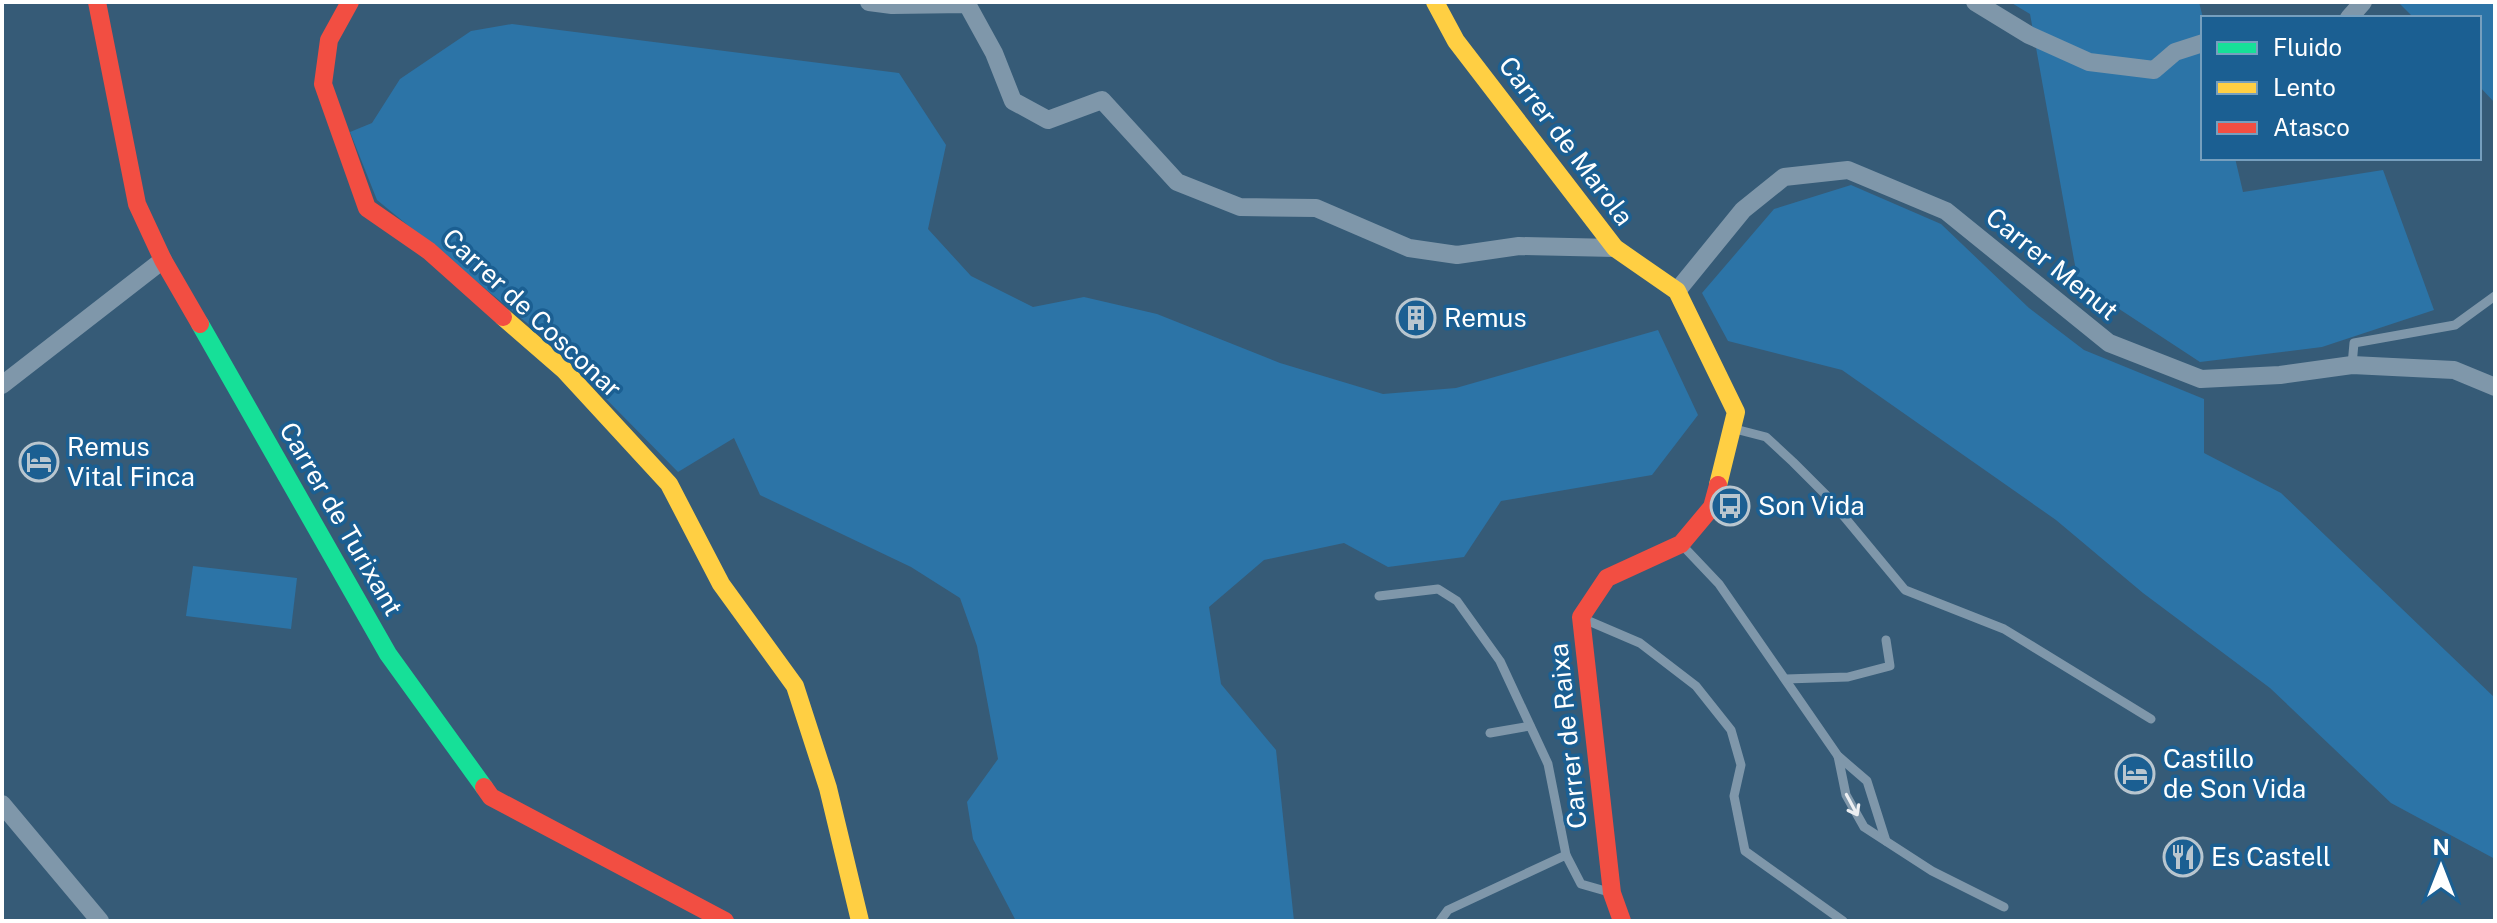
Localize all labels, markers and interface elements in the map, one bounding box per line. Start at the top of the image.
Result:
legend [2201,16,2481,160]
text: Fluido [2273,33,2342,61]
street label: Carrer de Marola [1493,50,1640,231]
text: Lento [2273,73,2336,101]
text: Atasco [2273,113,2350,141]
street label: Carrer Menut [1980,201,2125,326]
street label: Carrer de Cosconar [436,222,628,404]
building icon: Remus [1395,297,1437,339]
place label: Remus [1444,302,1527,333]
street label: Carrer de Turixant [273,416,409,621]
place label: Remus Vital Finca [67,431,195,492]
hotel icon: Remus Vital Finca [18,441,60,483]
bus stop icon: Son Vida [1709,485,1751,527]
place label: Son Vida [1758,490,1865,521]
street label: Carrer de Raixa [1542,642,1593,830]
place label: Castillo de Son Vida [2163,743,2306,804]
hotel icon: Castillo de Son Vida [2114,753,2156,795]
one-way arrow [1844,793,1860,816]
north arrow [2401,827,2481,907]
text: N [2432,834,2450,860]
restaurant icon: Es Castell [2162,836,2204,878]
place label: Es Castell [2211,841,2331,872]

